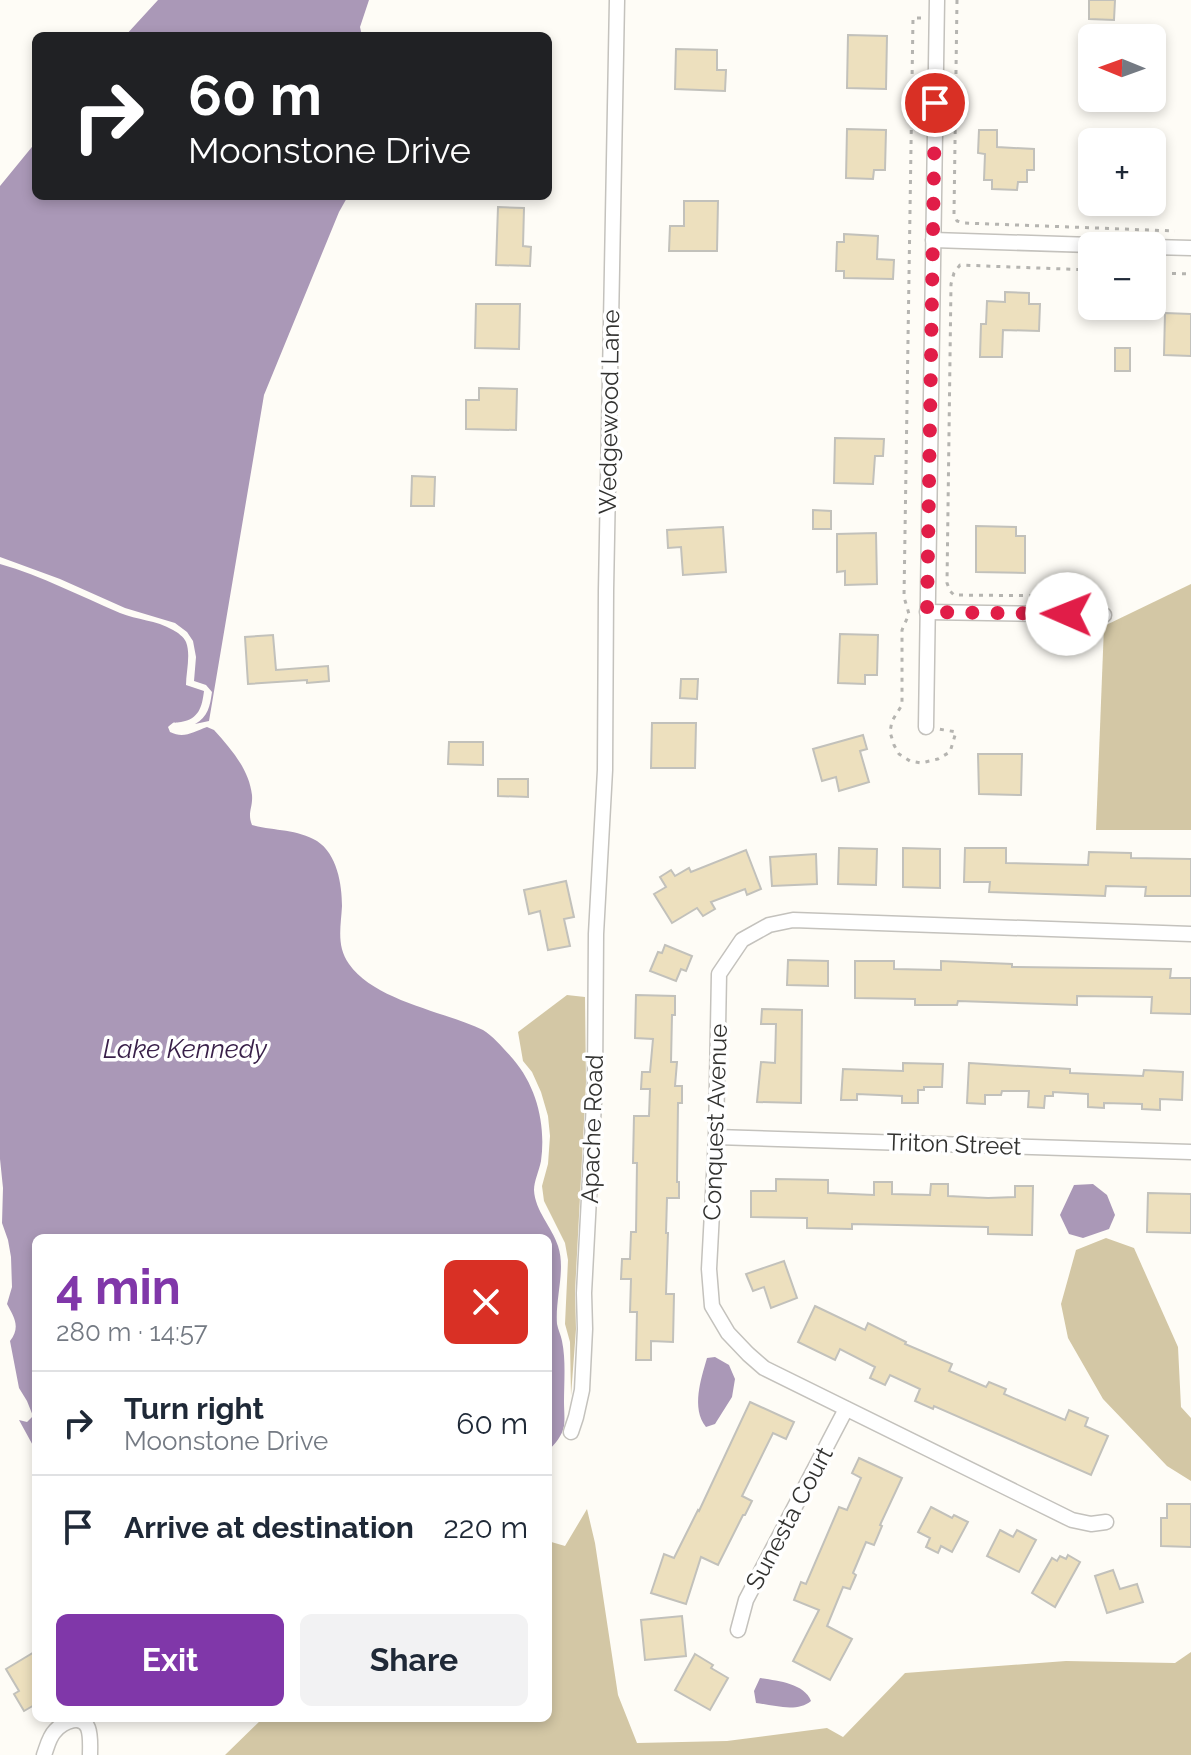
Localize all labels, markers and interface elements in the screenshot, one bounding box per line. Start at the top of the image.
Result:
north arrow [1078,24,1166,112]
map controls [1078,24,1166,320]
text: 60 m [188,62,322,128]
icon: right [56,64,160,168]
pin [901,69,969,137]
icon: arrive [913,81,957,125]
button: + [1078,128,1166,216]
text: Moonstone Drive [188,129,471,171]
button: − [1078,232,1166,320]
street label: Wedgewood Lane [593,309,625,515]
position arrow [1025,572,1109,656]
street label: Conquest Avenue [697,1023,733,1221]
water label: Lake Kennedy [103,1034,268,1064]
street label: Apache Road [575,1054,609,1204]
street label: Triton Street [886,1127,1022,1161]
text: 4 min [56,1259,181,1315]
button: close [444,1260,528,1344]
text: 280 m · 14:57 [56,1317,208,1347]
text: Turn right [124,1391,264,1426]
icon: right [56,1401,100,1445]
text: 60 m [456,1406,528,1441]
text: Moonstone Drive [124,1426,328,1456]
street label: Sunesta Court [739,1442,839,1594]
icon: arrive [56,1505,100,1549]
text: Arrive at destination [124,1510,414,1545]
text: 220 m [443,1510,528,1545]
button: Exit [56,1614,284,1706]
button: Share [300,1614,528,1706]

